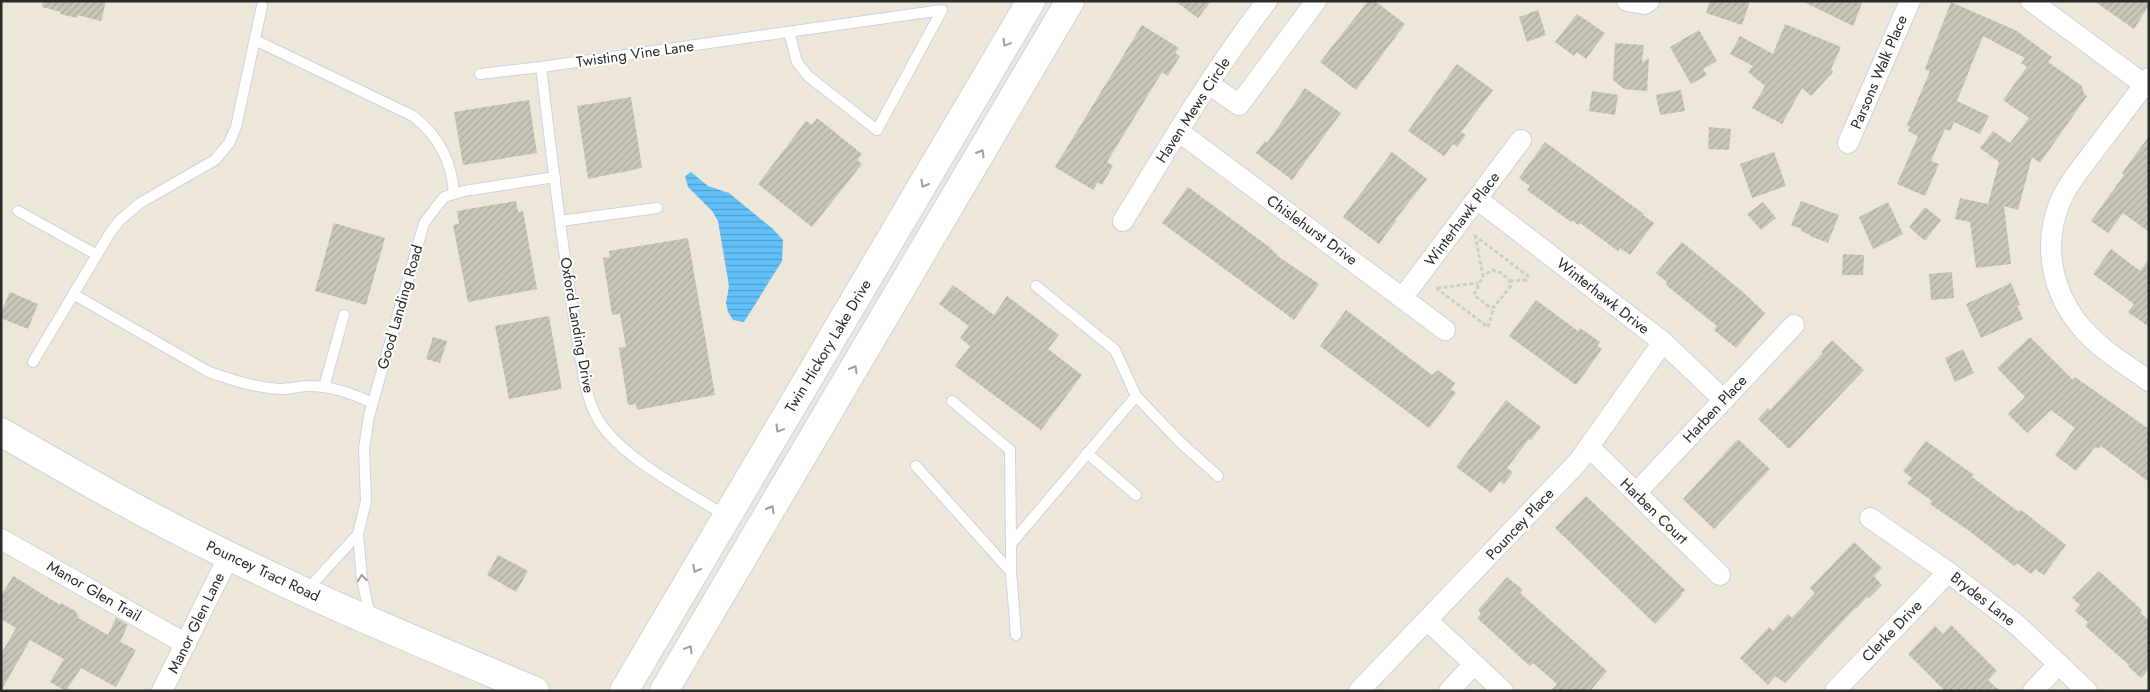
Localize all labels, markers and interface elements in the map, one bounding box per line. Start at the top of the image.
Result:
street label: Parsons Walk Place [1845,11,1913,132]
street label: Twisting Vine Lane [575,35,696,73]
one-way arrow [1002,38,1012,47]
street label: Haven Mews Circle [1151,53,1236,167]
one-way arrow [974,150,984,159]
street label: Winterhawk Place [1419,167,1505,271]
one-way arrow [920,178,930,187]
street label: Chislehurst Drive [1262,189,1362,271]
street label: Good Landing Road [372,242,428,372]
street label: Winterhawk Drive [1552,253,1654,340]
street label: Oxford Landing Drive [554,255,600,395]
street label: Twin Hickory Lake Drive [779,275,877,417]
one-way arrow [847,365,857,374]
street label: Harben Place [1678,370,1752,448]
one-way arrow [775,423,785,432]
street label: Harben Court [1615,473,1693,549]
street label: Pouncey Place [1481,483,1559,565]
one-way arrow [765,505,775,514]
street label: Pouncey Tract Road [202,535,324,607]
street label: Manor Glen Trail [43,555,145,627]
one-way arrow [693,563,703,572]
street label: Brydes Lane [1946,567,2020,632]
street label: Manor Glen Lane [162,569,230,677]
one-way arrow [357,573,368,581]
street label: Clerke Drive [1857,595,1927,667]
one-way arrow [683,645,693,654]

